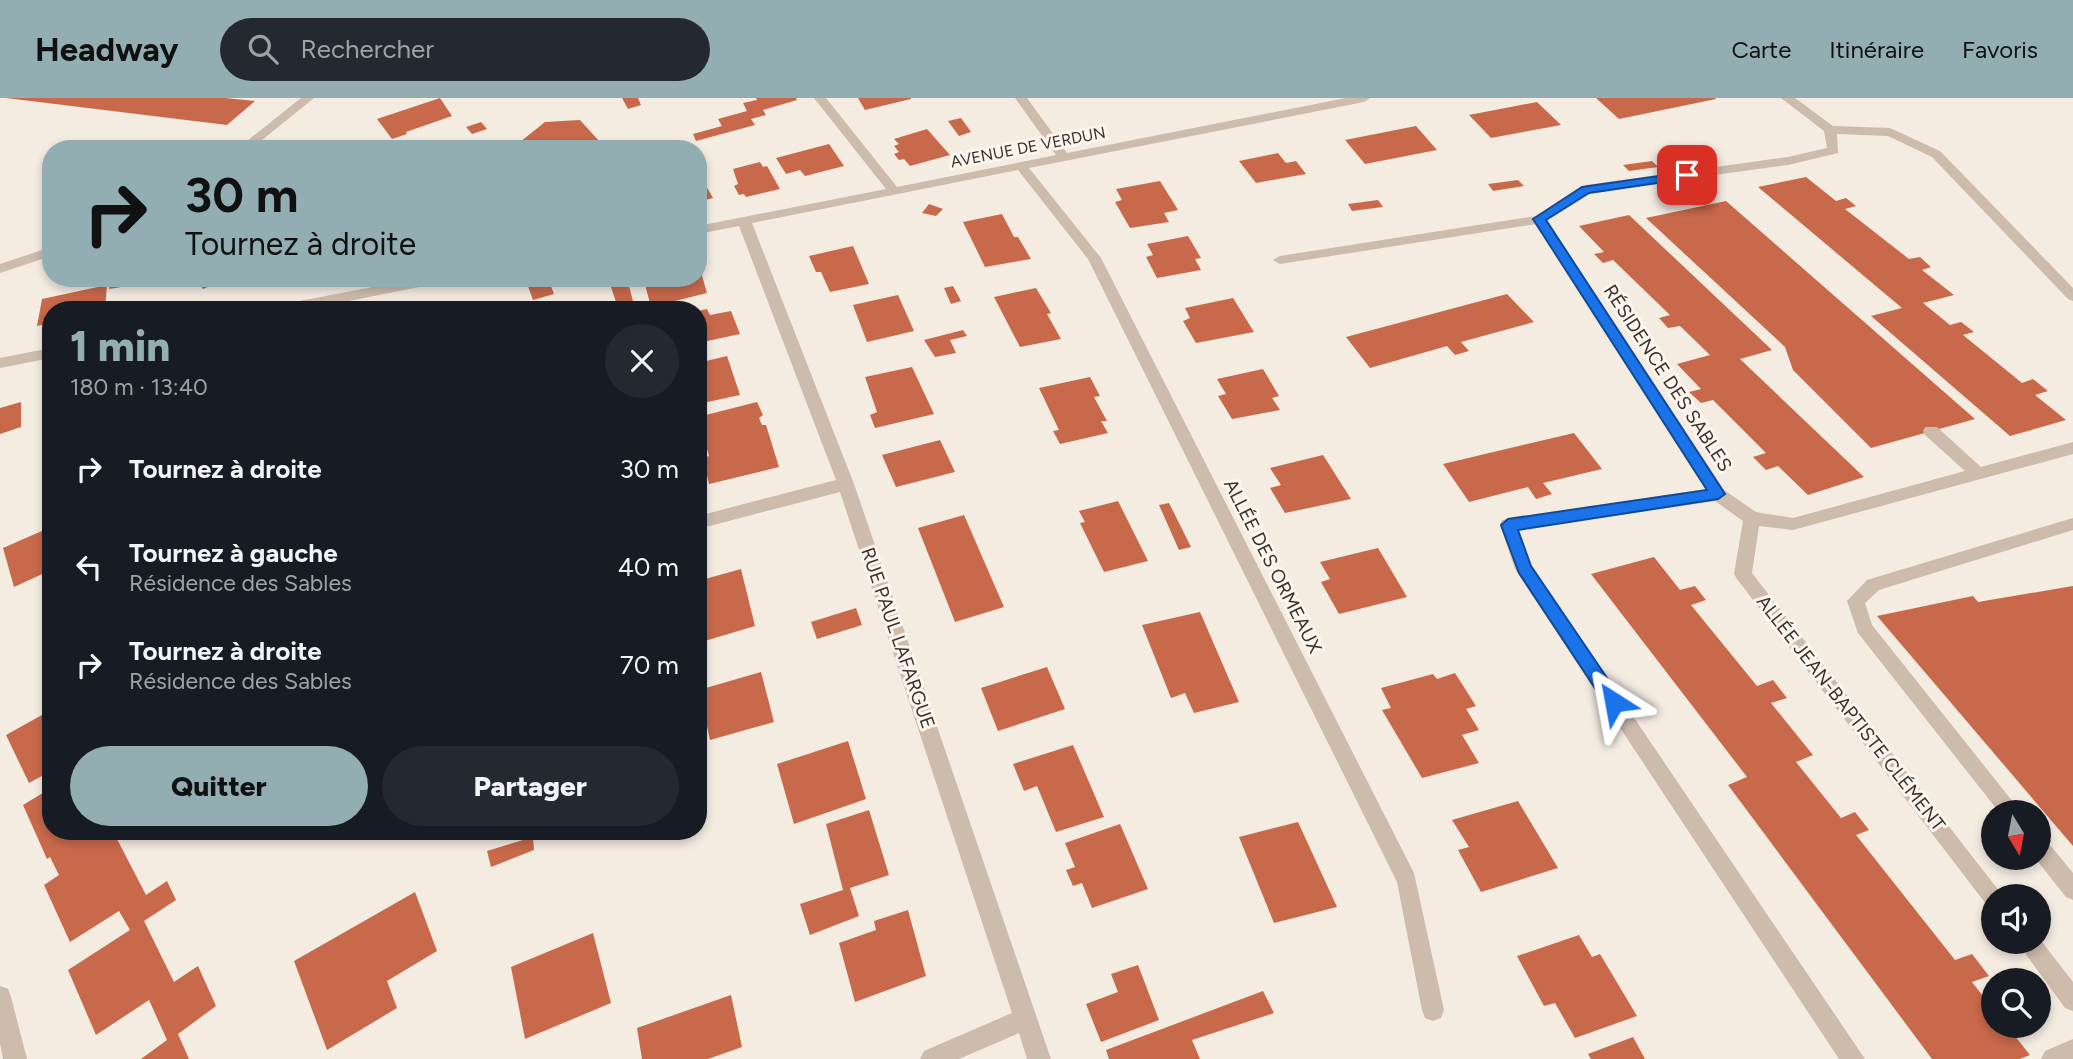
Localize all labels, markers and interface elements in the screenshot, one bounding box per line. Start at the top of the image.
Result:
search box [220,18,710,81]
text: Headway [35,30,178,69]
icon: search [244,30,282,68]
text: Rechercher [300,33,434,65]
text: Carte [1731,35,1791,64]
text: Itinéraire [1829,35,1924,64]
text: Favoris [1962,35,2038,64]
street label: AVENUE DE VERDUN [949,123,1107,171]
pin [1657,145,1717,205]
icon: arrive [1668,156,1706,194]
text: 30 m [185,165,298,224]
icon: right [70,168,161,259]
text: Tournez à droite [185,225,416,263]
street label: RÉSIDENCE DES SABLES [1599,280,1737,476]
text: 1 min [70,321,170,372]
button: close [605,324,679,398]
text: 180 m · 13:40 [70,373,208,401]
icon: right [70,450,108,488]
text: Tournez à droite [129,453,322,485]
text: 30 m [620,453,679,485]
street label: ALLÉE DES ORMEAUX [1219,475,1327,657]
text: Tournez à gauche [129,537,338,569]
street label: RUE PAUL LAFARGUE [856,544,940,732]
icon: left [70,548,108,586]
text: 40 m [618,551,679,583]
text: Résidence des Sables [129,569,352,597]
street label: ALLÉE JEAN-BAPTISTE CLÉMENT [1752,591,1951,836]
text: Tournez à droite [129,635,322,667]
icon: right [70,646,108,684]
text: 70 m [620,649,679,681]
position arrow [1577,665,1651,739]
text: Résidence des Sables [129,667,352,695]
button: Quitter [70,746,368,826]
button: Partager [382,746,679,826]
north arrow [1981,800,2051,870]
map controls [1981,800,2051,1038]
button: sound [1981,884,2051,954]
button: search [1981,968,2051,1038]

